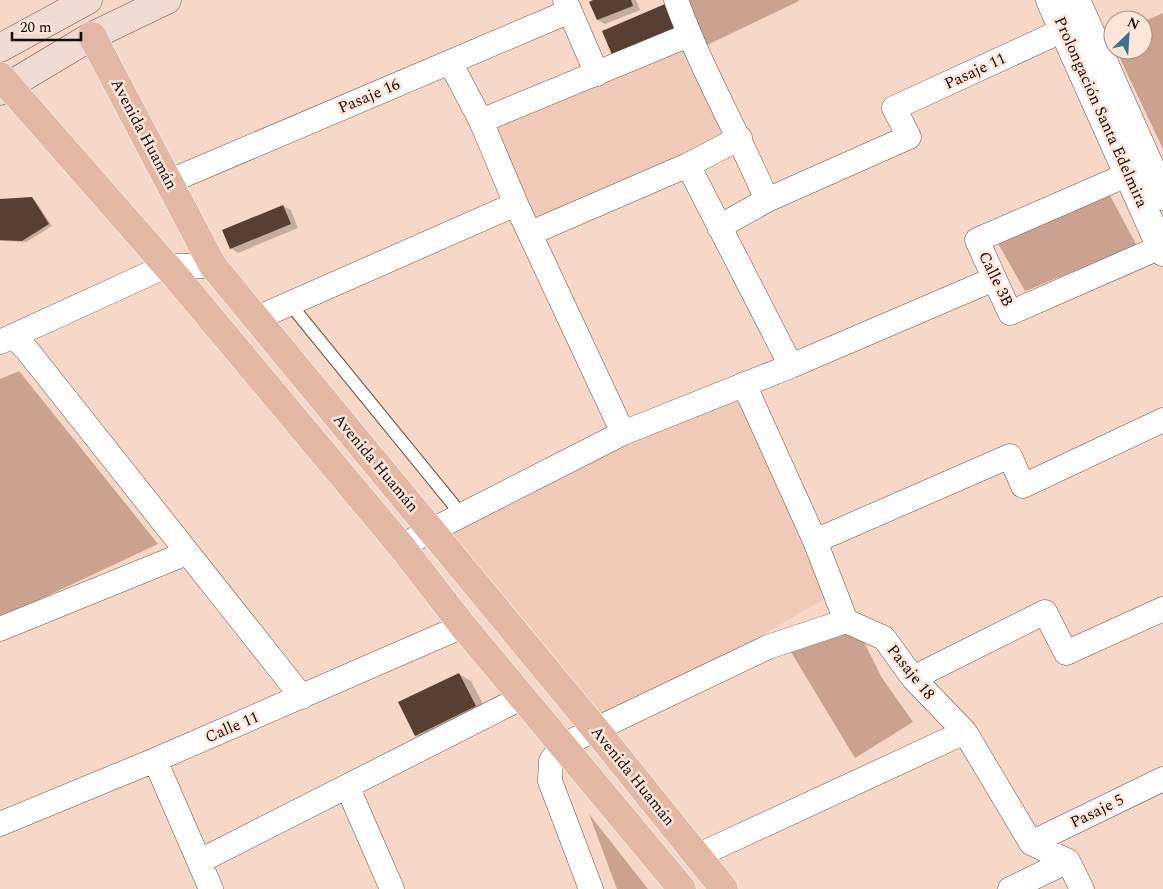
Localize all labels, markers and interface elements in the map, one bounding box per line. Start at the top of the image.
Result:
scale bar [12,10,81,42]
north arrow [1103,10,1153,60]
text: N [1124,12,1143,36]
street label: Prolongación Santa Edelmira [1048,13,1154,212]
text: 20 m [20,16,52,39]
street label: Pasaje 11 [940,46,1010,96]
street label: Pasaje 16 [334,72,404,120]
street label: Avenida Huamán [105,74,183,194]
street label: Calle 3B [972,247,1020,311]
street label: Avenida Huamán [327,408,425,518]
street label: Pasaje 18 [881,639,941,705]
street label: Calle 11 [201,705,263,749]
street label: Avenida Huamán [585,721,681,831]
street label: Pasaje 5 [1066,788,1128,834]

